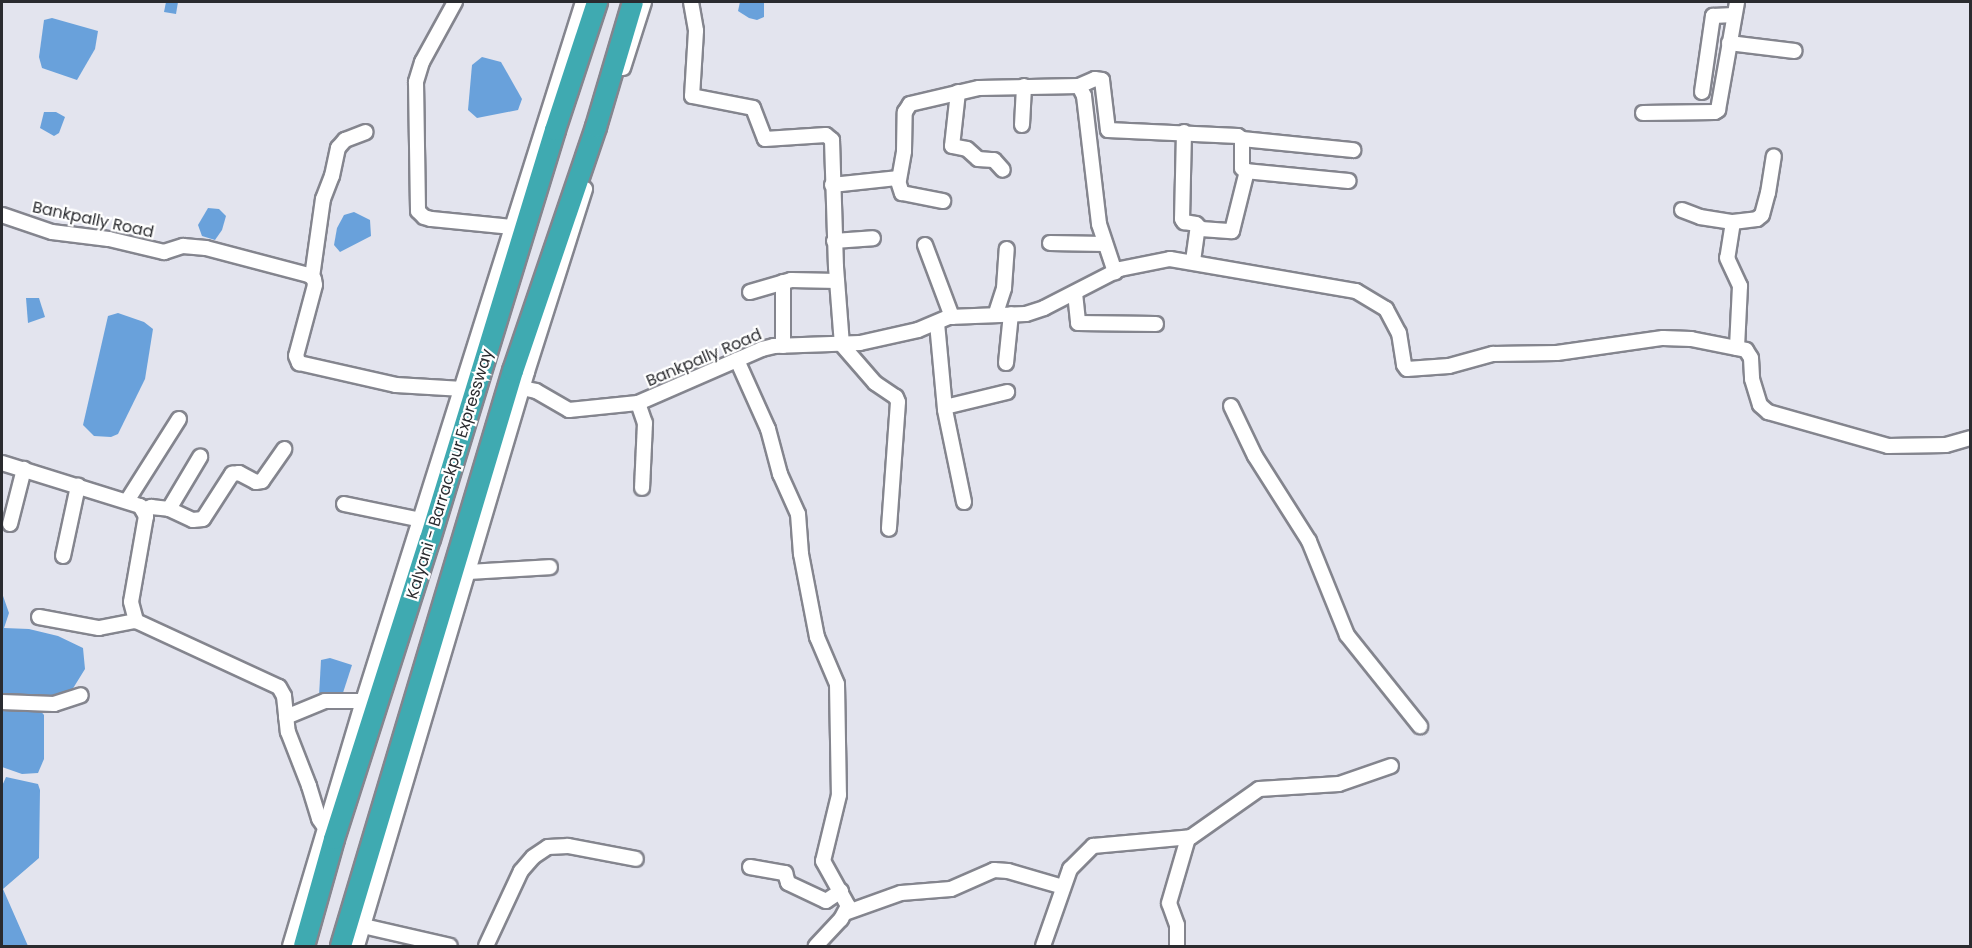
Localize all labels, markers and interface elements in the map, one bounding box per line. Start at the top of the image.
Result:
street label: Bankpally Road [31,198,155,242]
street label: Bankpally Road [643,325,765,391]
street label: Kalyani - Barrackpur Expressway [403,347,497,601]

